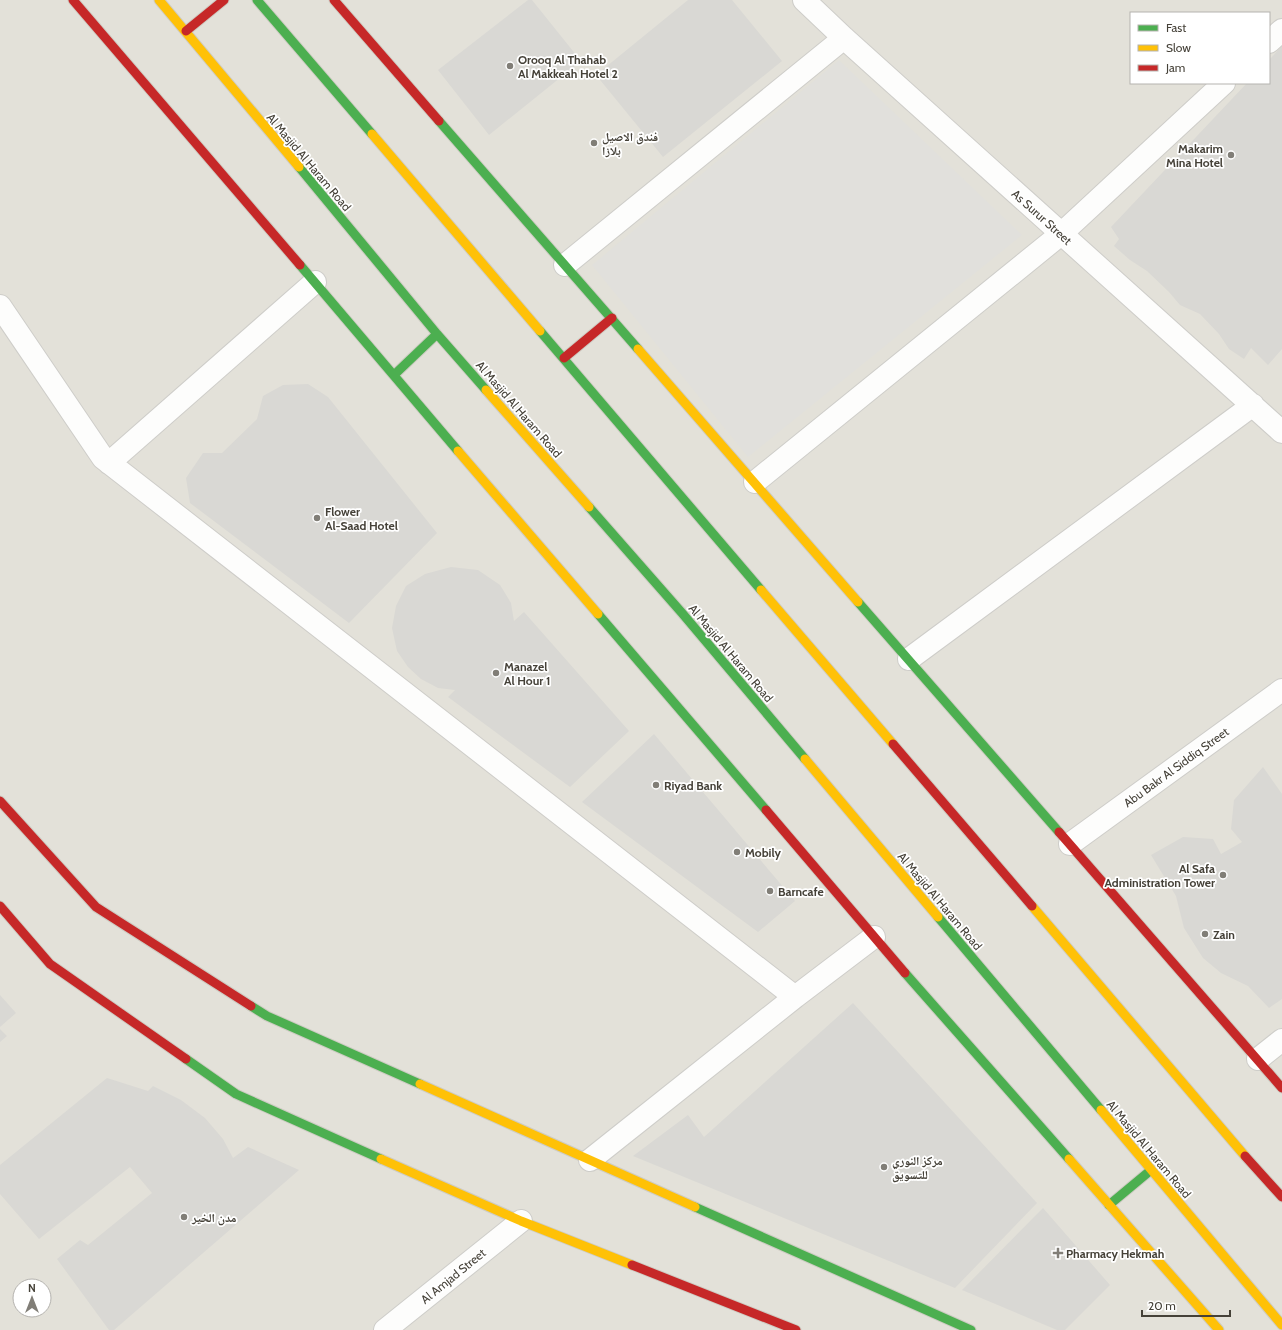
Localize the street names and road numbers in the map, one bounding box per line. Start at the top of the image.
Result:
street label: Al Masjid Al Haram Road [264,110,354,214]
street label: As Surur Street [1009,186,1075,248]
street label: Al Masjid Al Haram Road [473,358,565,460]
street label: Al Masjid Al Haram Road [686,601,776,705]
street label: Abu Bakr Al Siddiq Street [1121,724,1231,810]
street label: Al Masjid Al Haram Road [895,849,985,953]
street label: Al Masjid Al Haram Road [1104,1097,1194,1201]
street label: Al Amjad Street [417,1245,489,1307]

